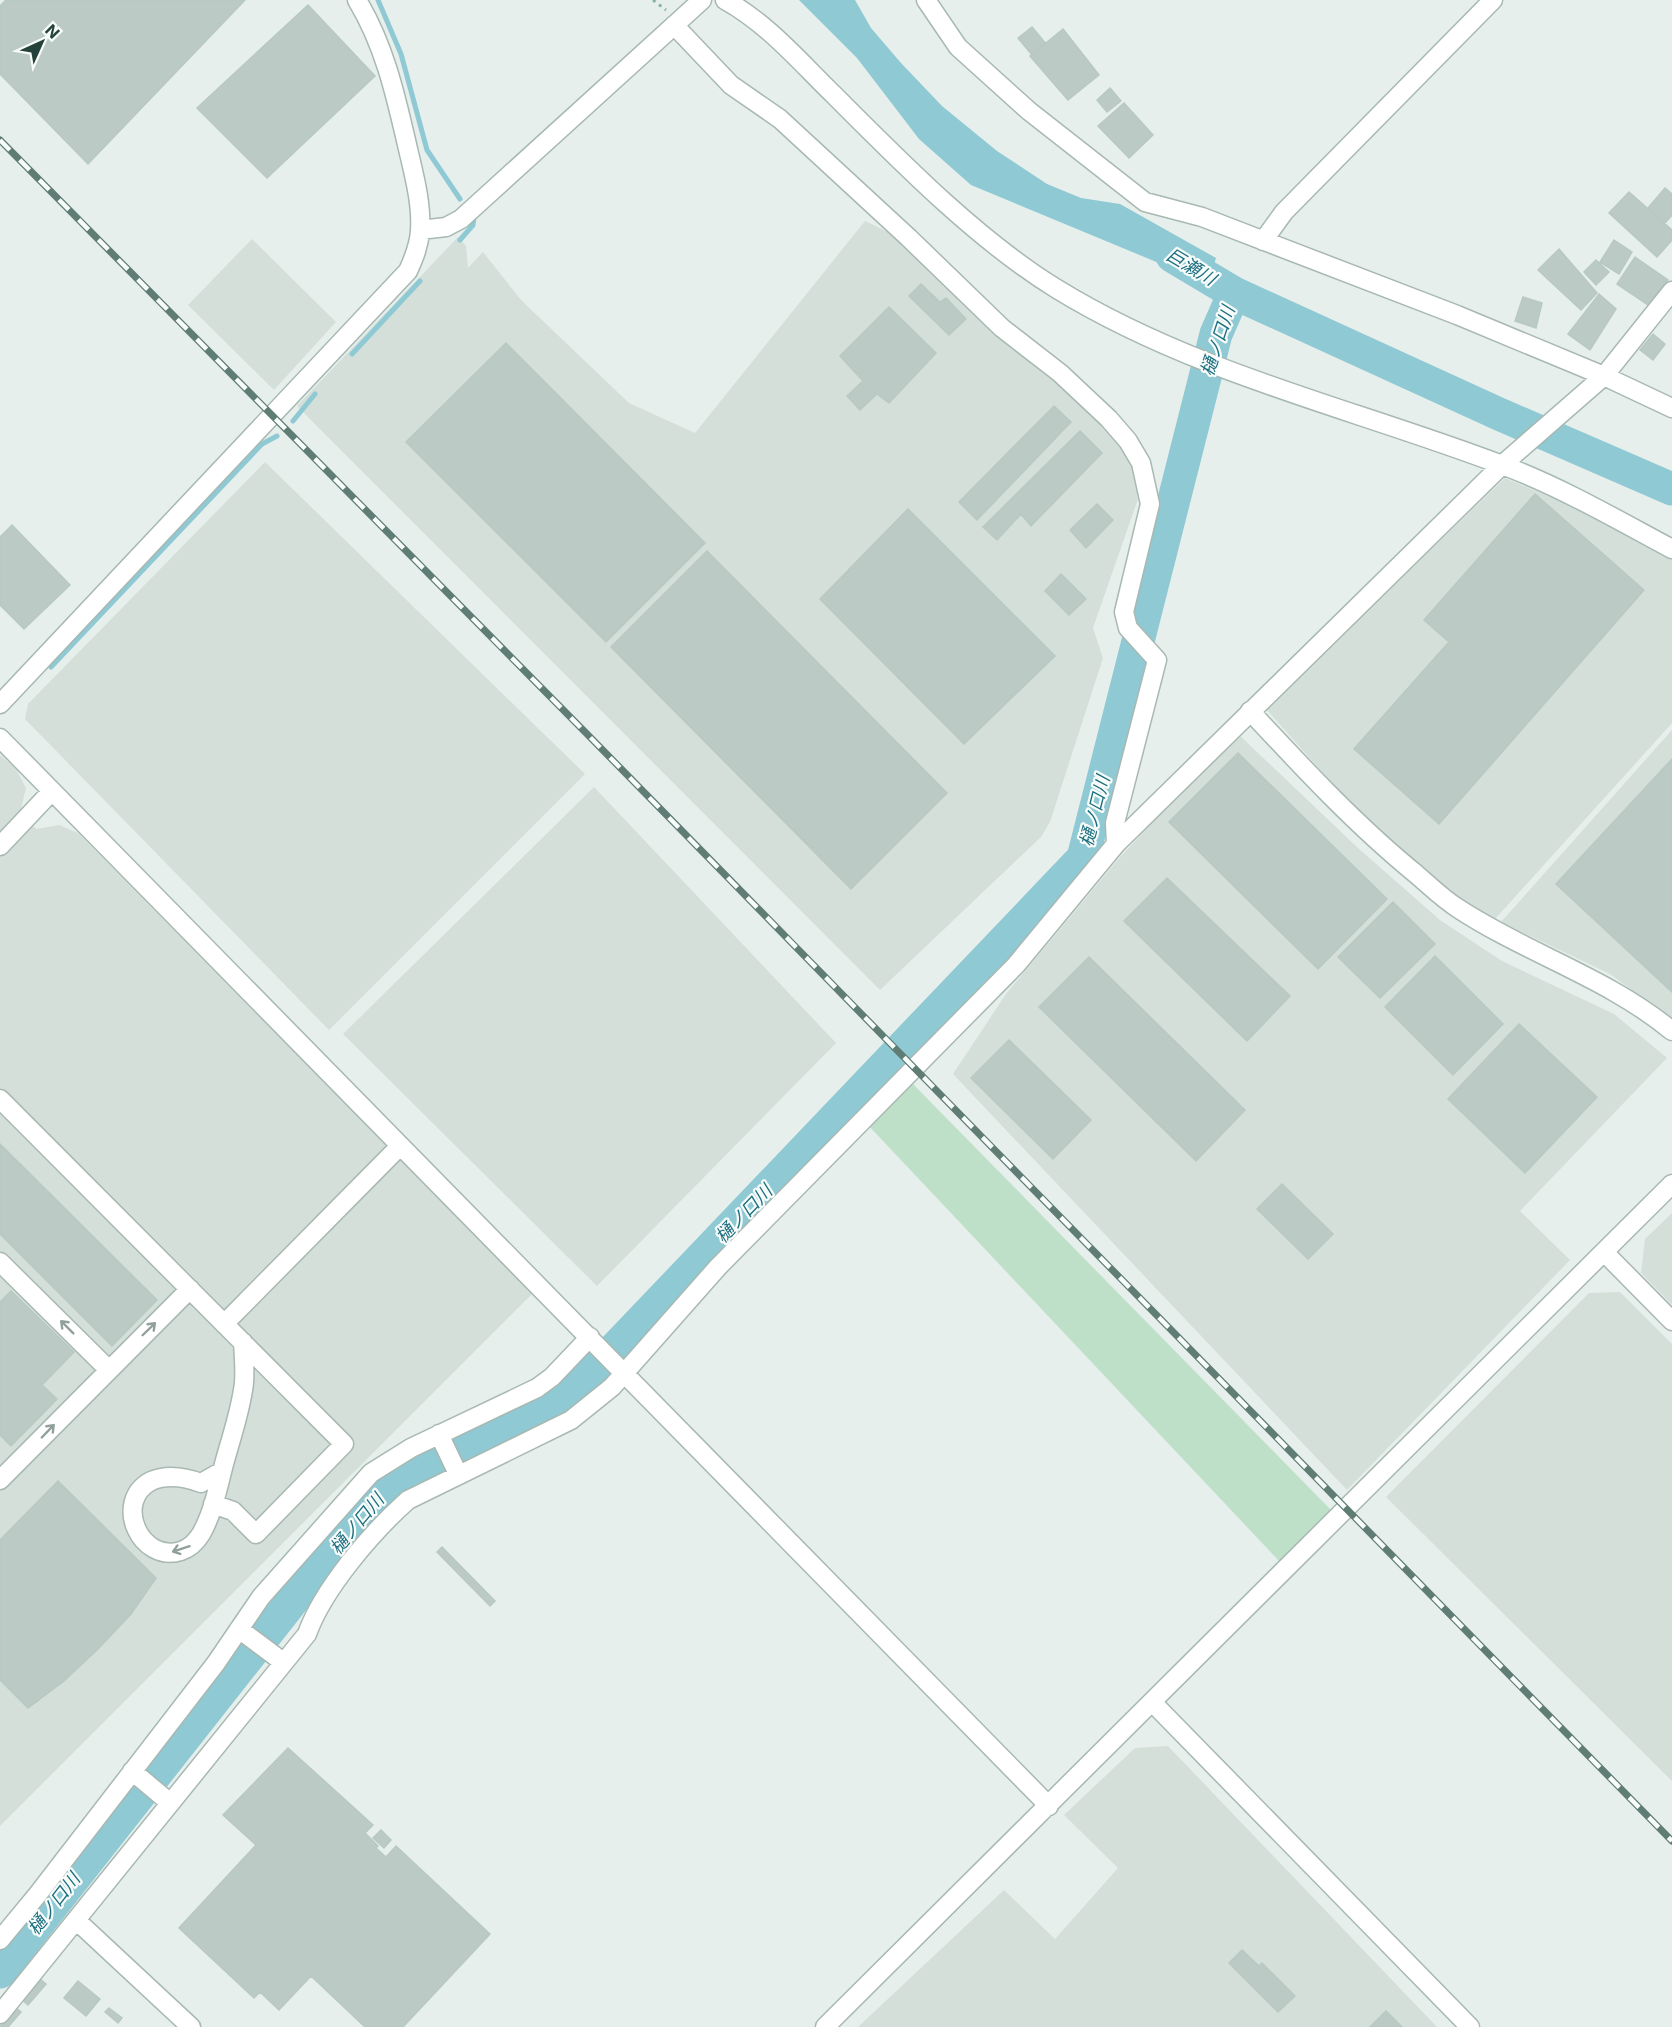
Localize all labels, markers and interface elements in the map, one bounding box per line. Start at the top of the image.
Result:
north arrow [12,12,72,72]
text: N [41,20,64,43]
water label: 巨瀬川 [1163,244,1222,291]
water label: 樋ノ口川 [1196,301,1239,378]
water label: 樋ノ口川 [1076,771,1114,848]
water label: 樋ノ口川 [711,1179,778,1247]
one-way arrow [59,1320,74,1335]
one-way arrow [141,1321,156,1336]
one-way arrow [40,1423,55,1438]
water label: 樋ノ口川 [325,1488,389,1558]
one-way arrow [172,1545,191,1556]
water label: 樋ノ口川 [23,1867,85,1939]

